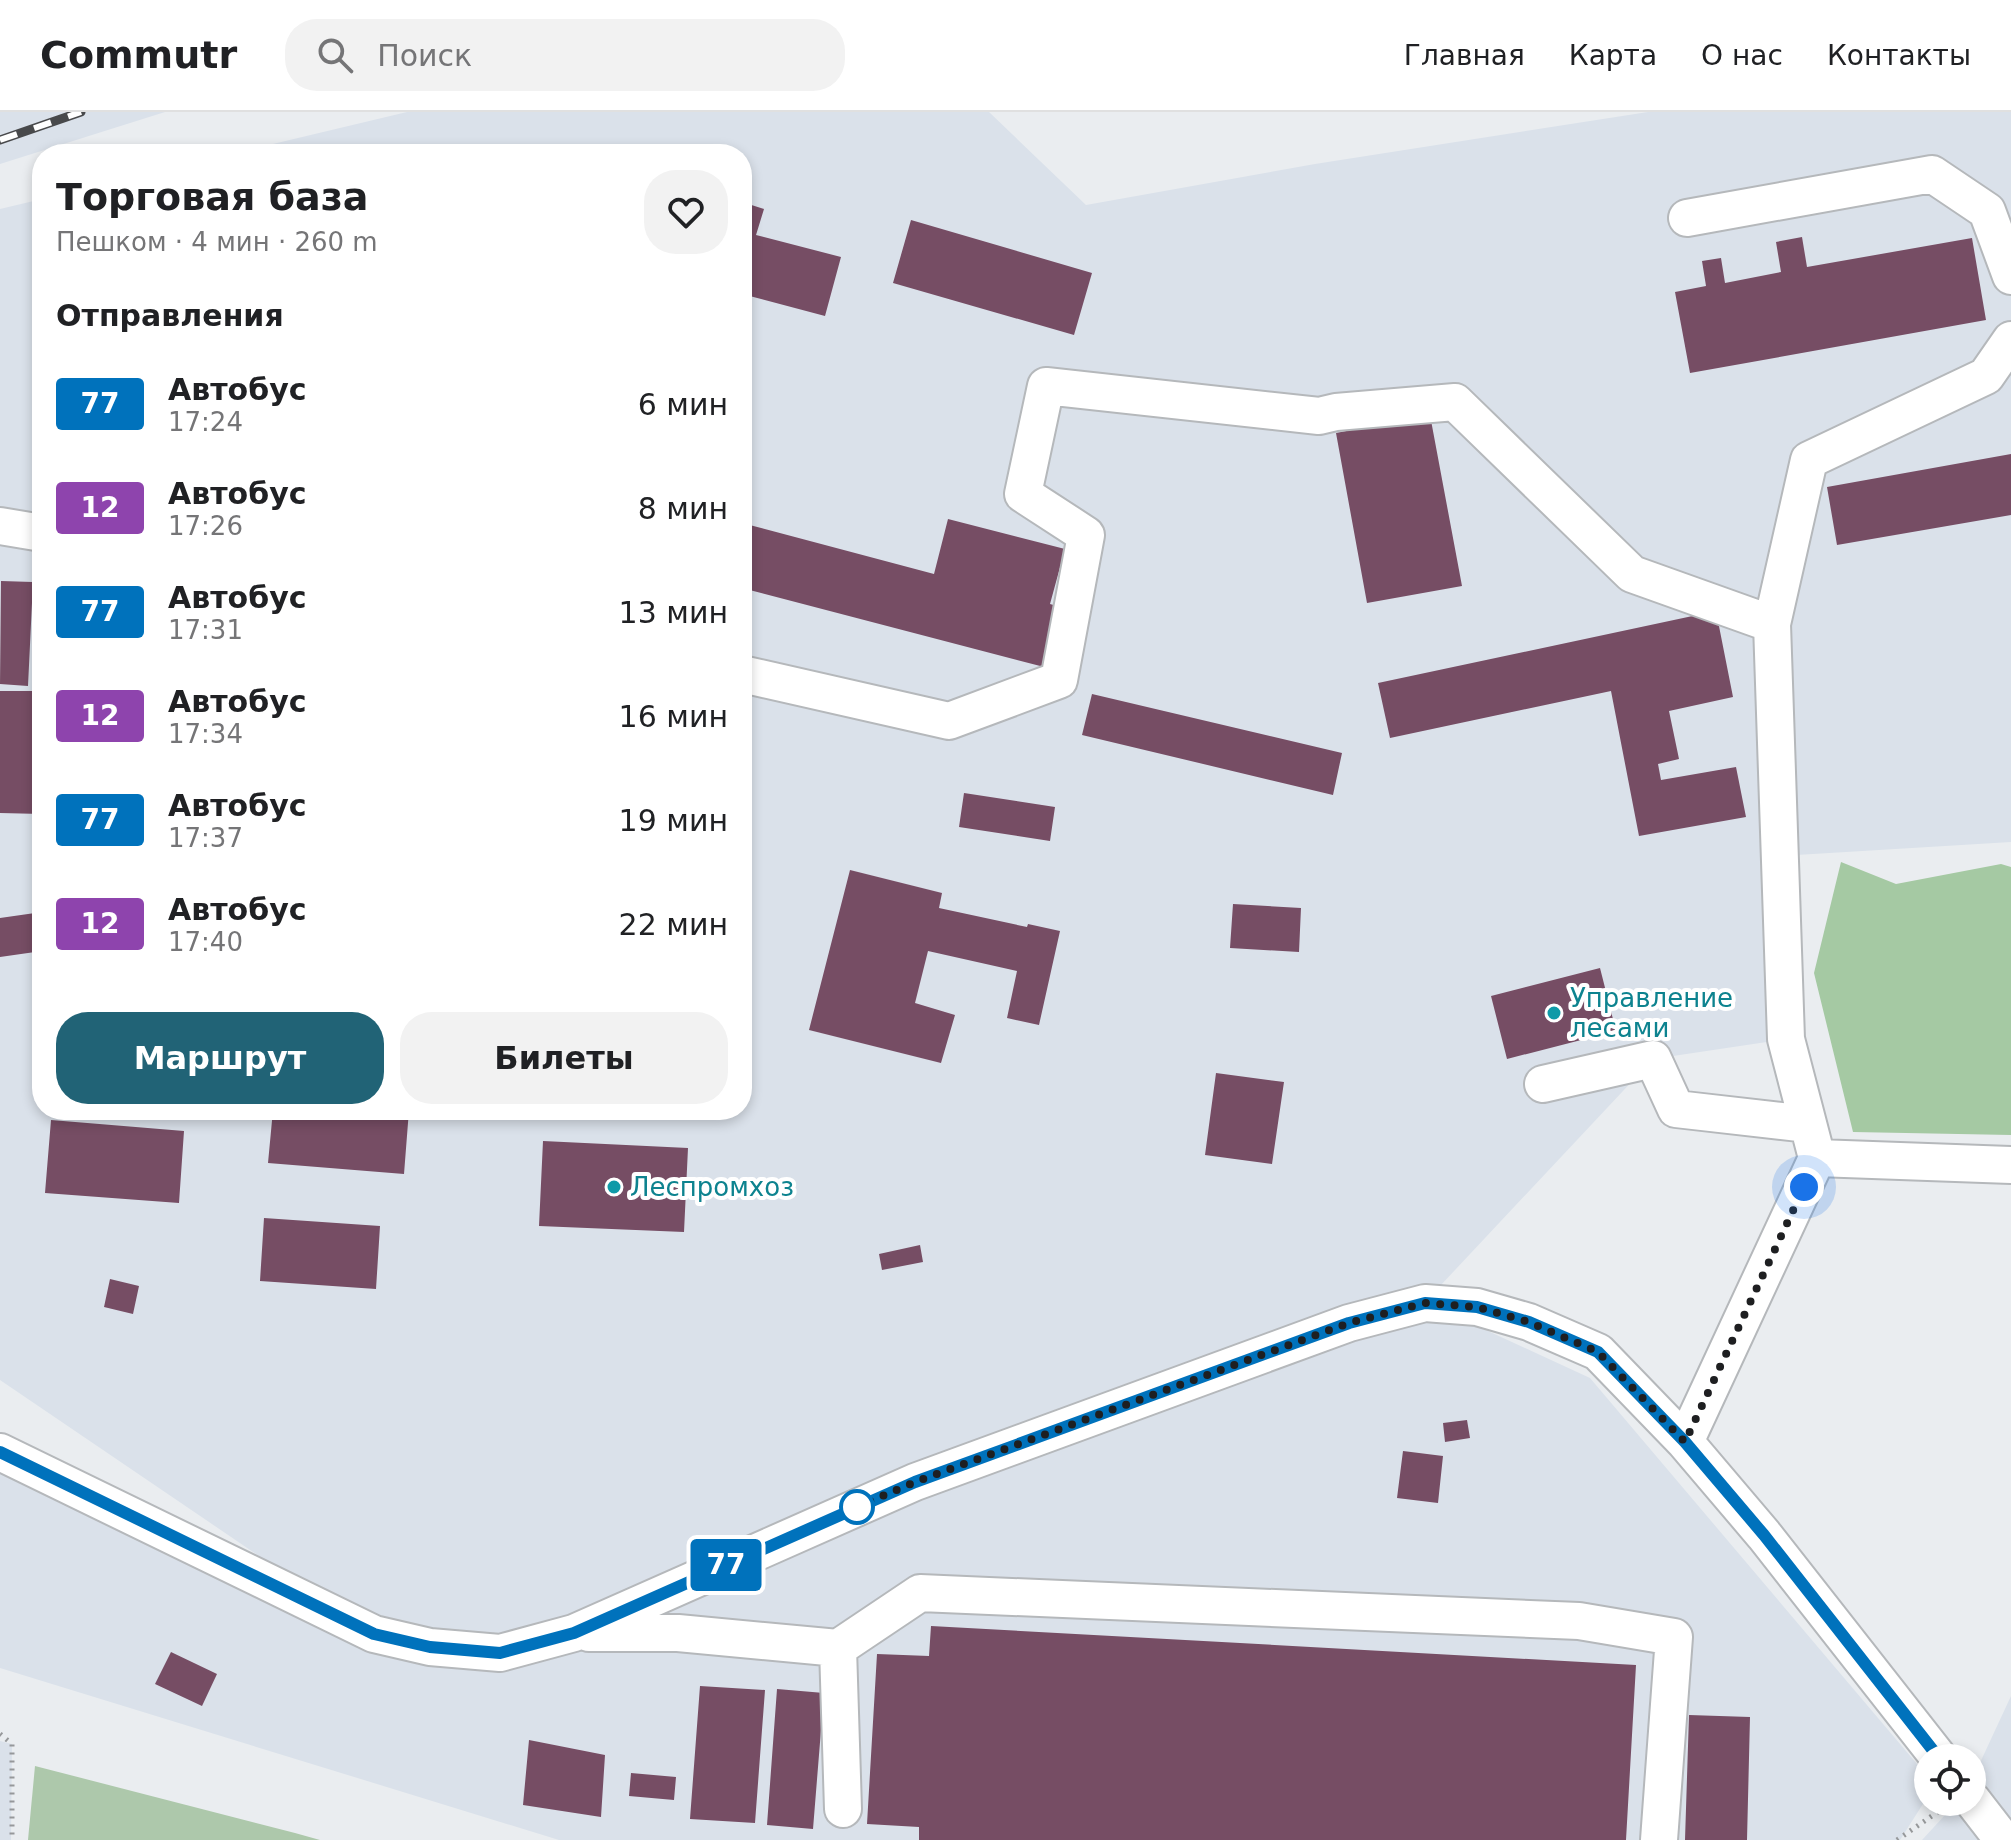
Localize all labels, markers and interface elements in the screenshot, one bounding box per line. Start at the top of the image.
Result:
search box [285,19,845,91]
text: Commutr [40,33,237,77]
icon: search [313,33,357,77]
text: Поиск [377,38,472,73]
text: Главная [1404,39,1525,72]
text: Карта [1569,39,1657,72]
text: О нас [1701,39,1783,72]
text: Контакты [1827,39,1971,72]
button: heart [644,170,728,254]
text: Торговая база [56,175,368,219]
text: Пешком · 4 мин · 260 m [56,227,378,257]
text: Отправления [56,298,284,333]
text: Автобус [168,372,307,407]
text: 77 [81,387,119,420]
text: 6 мин [638,387,728,422]
text: 17:24 [168,407,243,437]
text: Автобус [168,476,307,511]
text: 12 [81,491,119,524]
text: 8 мин [638,491,728,526]
text: 17:26 [168,511,243,541]
text: Автобус [168,580,307,615]
text: 77 [81,595,119,628]
text: 13 мин [619,595,728,630]
text: 17:31 [168,615,243,645]
text: Автобус [168,684,307,719]
text: 12 [81,699,119,732]
text: 16 мин [619,699,728,734]
text: 17:34 [168,719,243,749]
text: Автобус [168,788,307,823]
text: 77 [81,803,119,836]
text: 19 мин [619,803,728,838]
text: 17:37 [168,823,243,853]
text: Автобус [168,892,307,927]
text: 12 [81,907,119,940]
text: 22 мин [619,907,728,942]
text: 17:40 [168,927,243,957]
place label: Управление лесами [1570,983,1733,1043]
marker: Управление лесами [1545,1004,1563,1022]
button: Маршрут [56,1012,384,1104]
button: Билеты [400,1012,728,1104]
your location [1784,1167,1824,1207]
place label: Леспромхоз [630,1172,794,1202]
marker: Леспромхоз [605,1178,623,1196]
unlabelled marker [840,1490,874,1524]
line badge: 77 [690,1539,762,1591]
text: 77 [707,1548,745,1581]
map controls [1914,1744,1986,1816]
button: locate [1914,1744,1986,1816]

